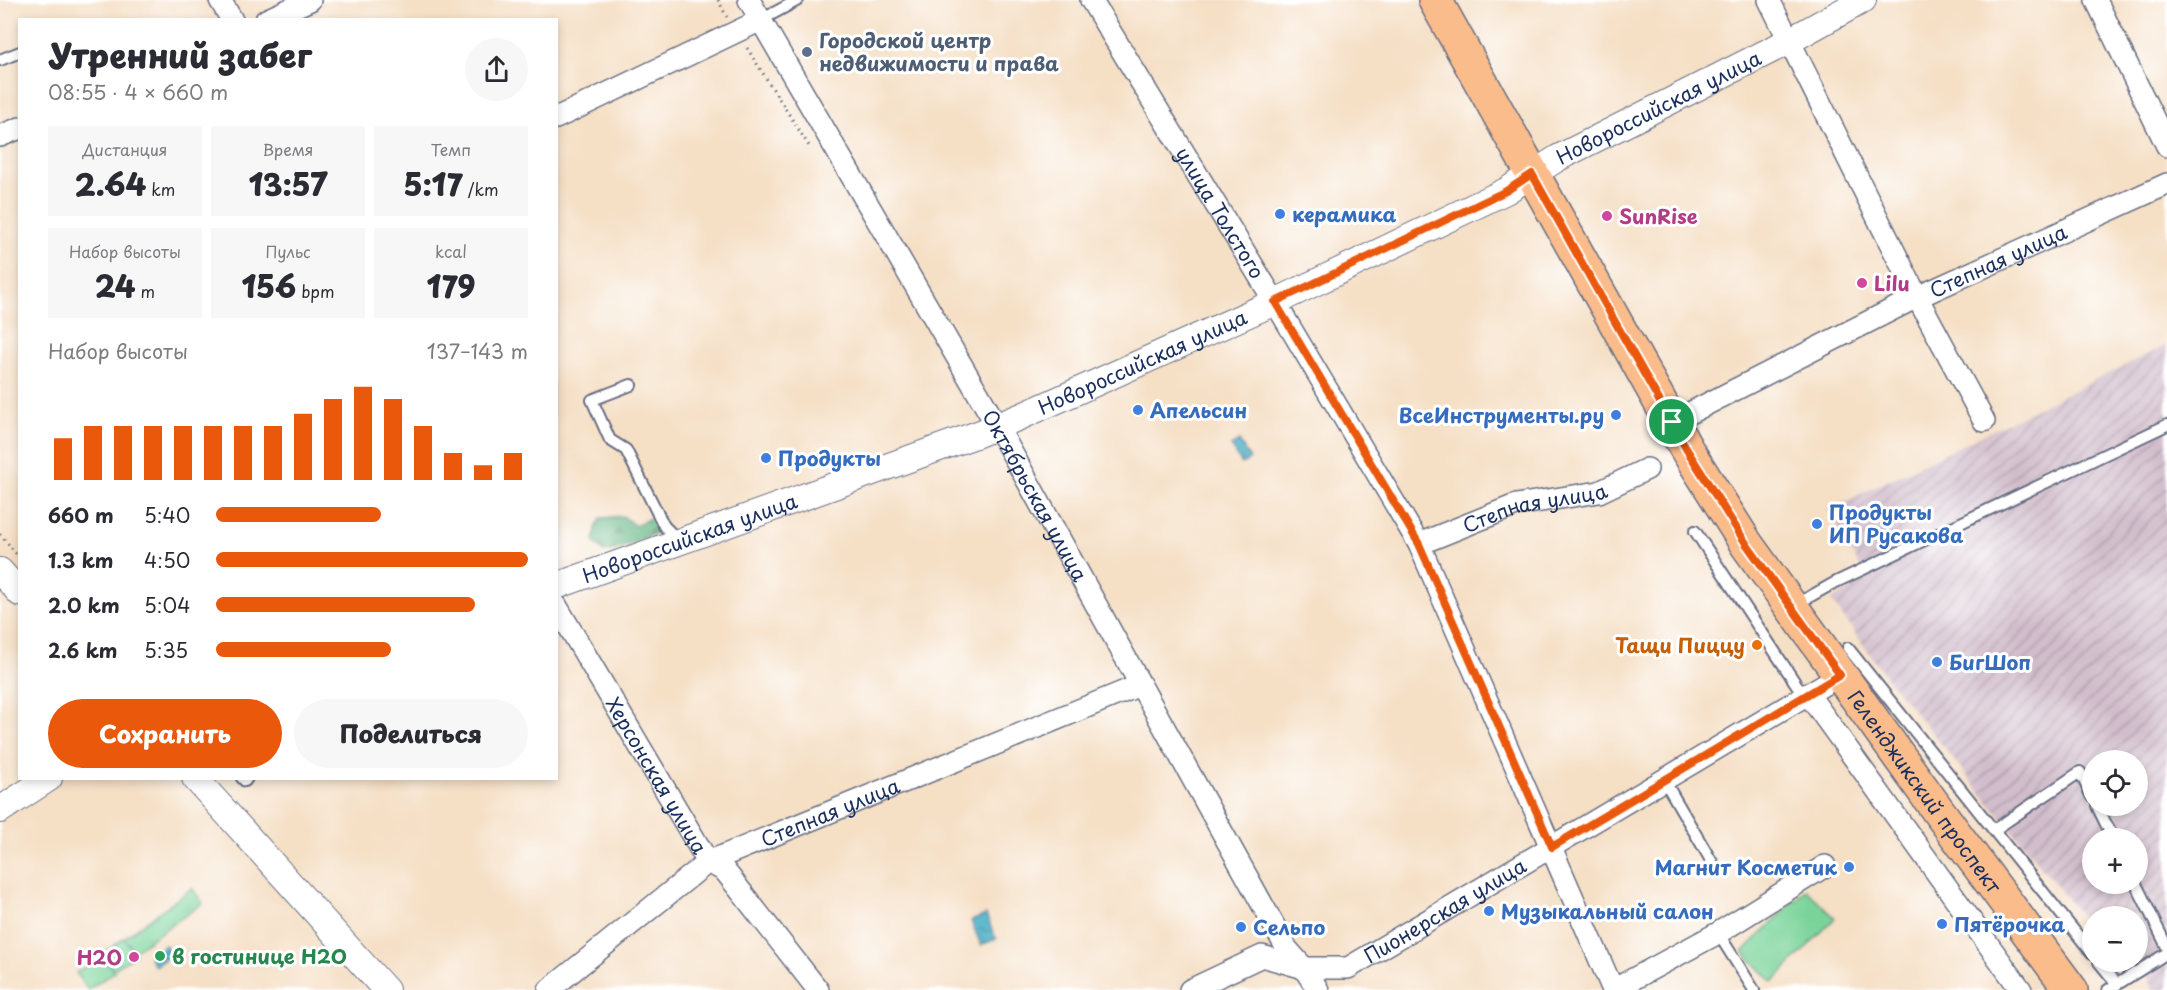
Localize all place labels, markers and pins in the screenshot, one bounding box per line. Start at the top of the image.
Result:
place label: Городской центр недвижимости и права [819,25,1059,78]
marker: Городской центр недвижимости и права [800,45,814,59]
place label: керамика [1292,199,1397,229]
place label: SunRise [1619,201,1698,231]
marker: керамика [1273,207,1287,221]
marker: SunRise [1600,209,1614,223]
place label: Lilu [1874,268,1910,298]
marker: Lilu [1855,276,1869,290]
place label: Апельсин [1150,395,1247,425]
pin [1646,396,1697,447]
place label: ВсеИнструменты.ру [1399,400,1604,430]
marker: Апельсин [1131,403,1145,417]
marker: ВсеИнструменты.ру [1609,408,1623,422]
place label: Продукты [778,443,881,473]
marker: Продукты [759,451,773,465]
place label: Продукты ИП Русакова [1829,497,1964,550]
marker: Продукты ИП Русакова [1810,517,1824,531]
place label: Тащи Пиццу [1615,630,1745,660]
marker: Тащи Пиццу [1750,638,1764,652]
place label: БигШоп [1949,647,2031,677]
marker: БигШоп [1930,655,1944,669]
place label: Магнит Косметик [1655,852,1837,882]
marker: Магнит Косметик [1842,860,1856,874]
place label: Музыкальный салон [1501,896,1714,926]
marker: Музыкальный салон [1482,904,1496,918]
place label: Пятёрочка [1954,909,2065,939]
place label: Сельпо [1253,912,1326,942]
marker: Пятёрочка [1935,917,1949,931]
marker: Сельпо [1234,920,1248,934]
place label: в гостинице Н2О [172,941,347,971]
place label: H2O [77,942,122,972]
marker: в гостинице Н2О [153,949,167,963]
marker: H2O [127,950,141,964]

